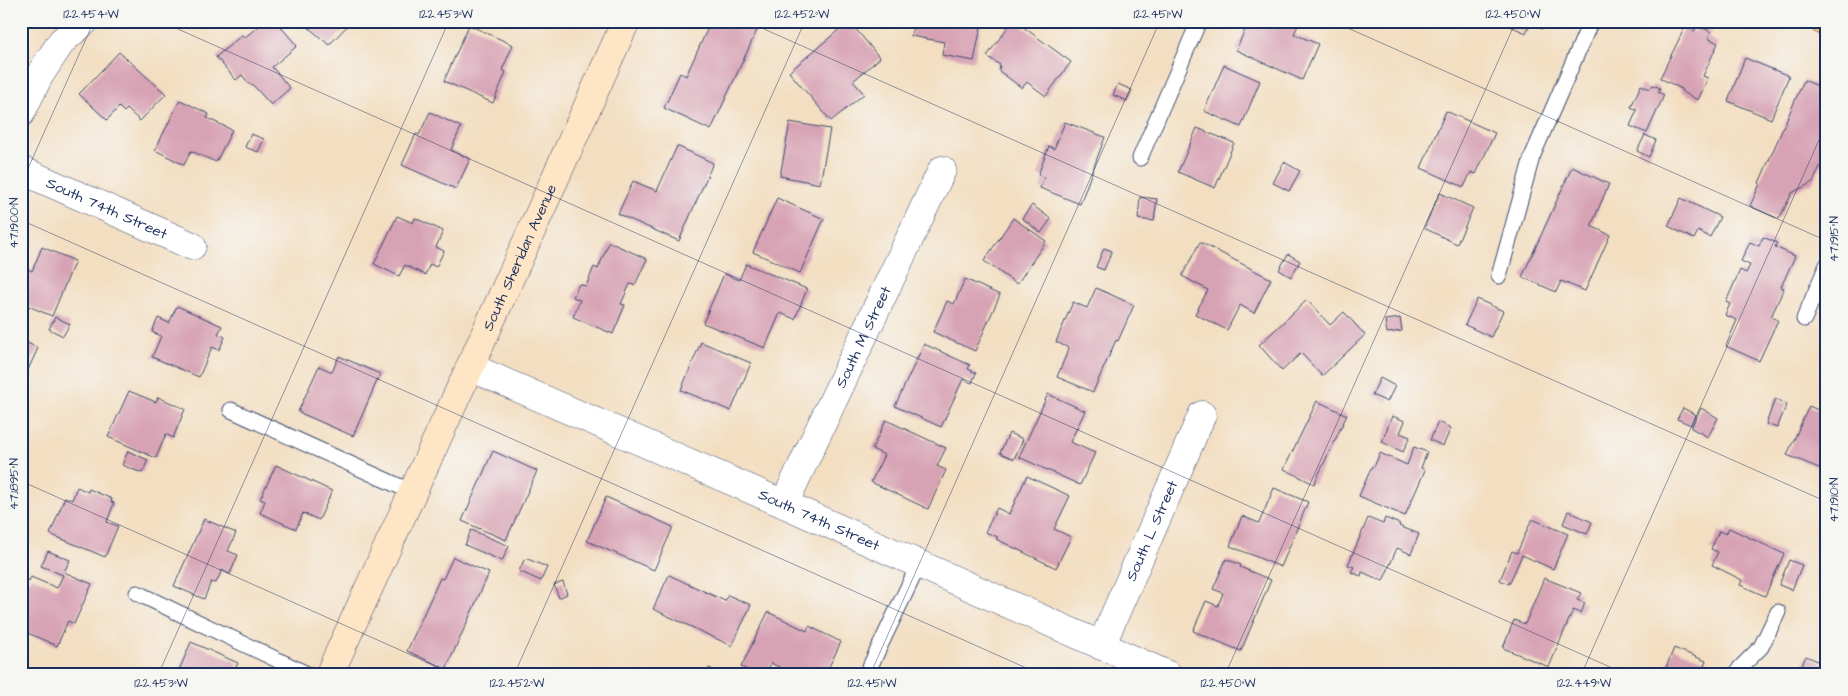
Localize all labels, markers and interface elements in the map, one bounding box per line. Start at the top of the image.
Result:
text: 122.454°W [63,6,120,23]
text: 122.453°W [419,6,474,23]
text: 122.452°W [775,6,830,23]
text: 122.451°W [1133,6,1183,23]
text: 122.450°W [1485,6,1541,23]
street label: South 74th Street [43,173,171,245]
street label: South Sheridan Avenue [478,181,562,334]
text: 47.1900°N [6,197,23,248]
text: 47.1915°N [1826,216,1843,262]
street label: South M Street [831,283,897,391]
text: 47.1895°N [6,458,23,510]
street label: South L Street [1121,477,1183,584]
text: 47.1910°N [1826,477,1843,522]
street label: South 74th Street [755,484,883,556]
text: 122.453°W [134,675,189,692]
text: 122.452°W [490,675,545,692]
text: 122.451°W [847,675,897,692]
text: 122.450°W [1200,675,1256,692]
text: 122.449°W [1557,675,1612,692]

